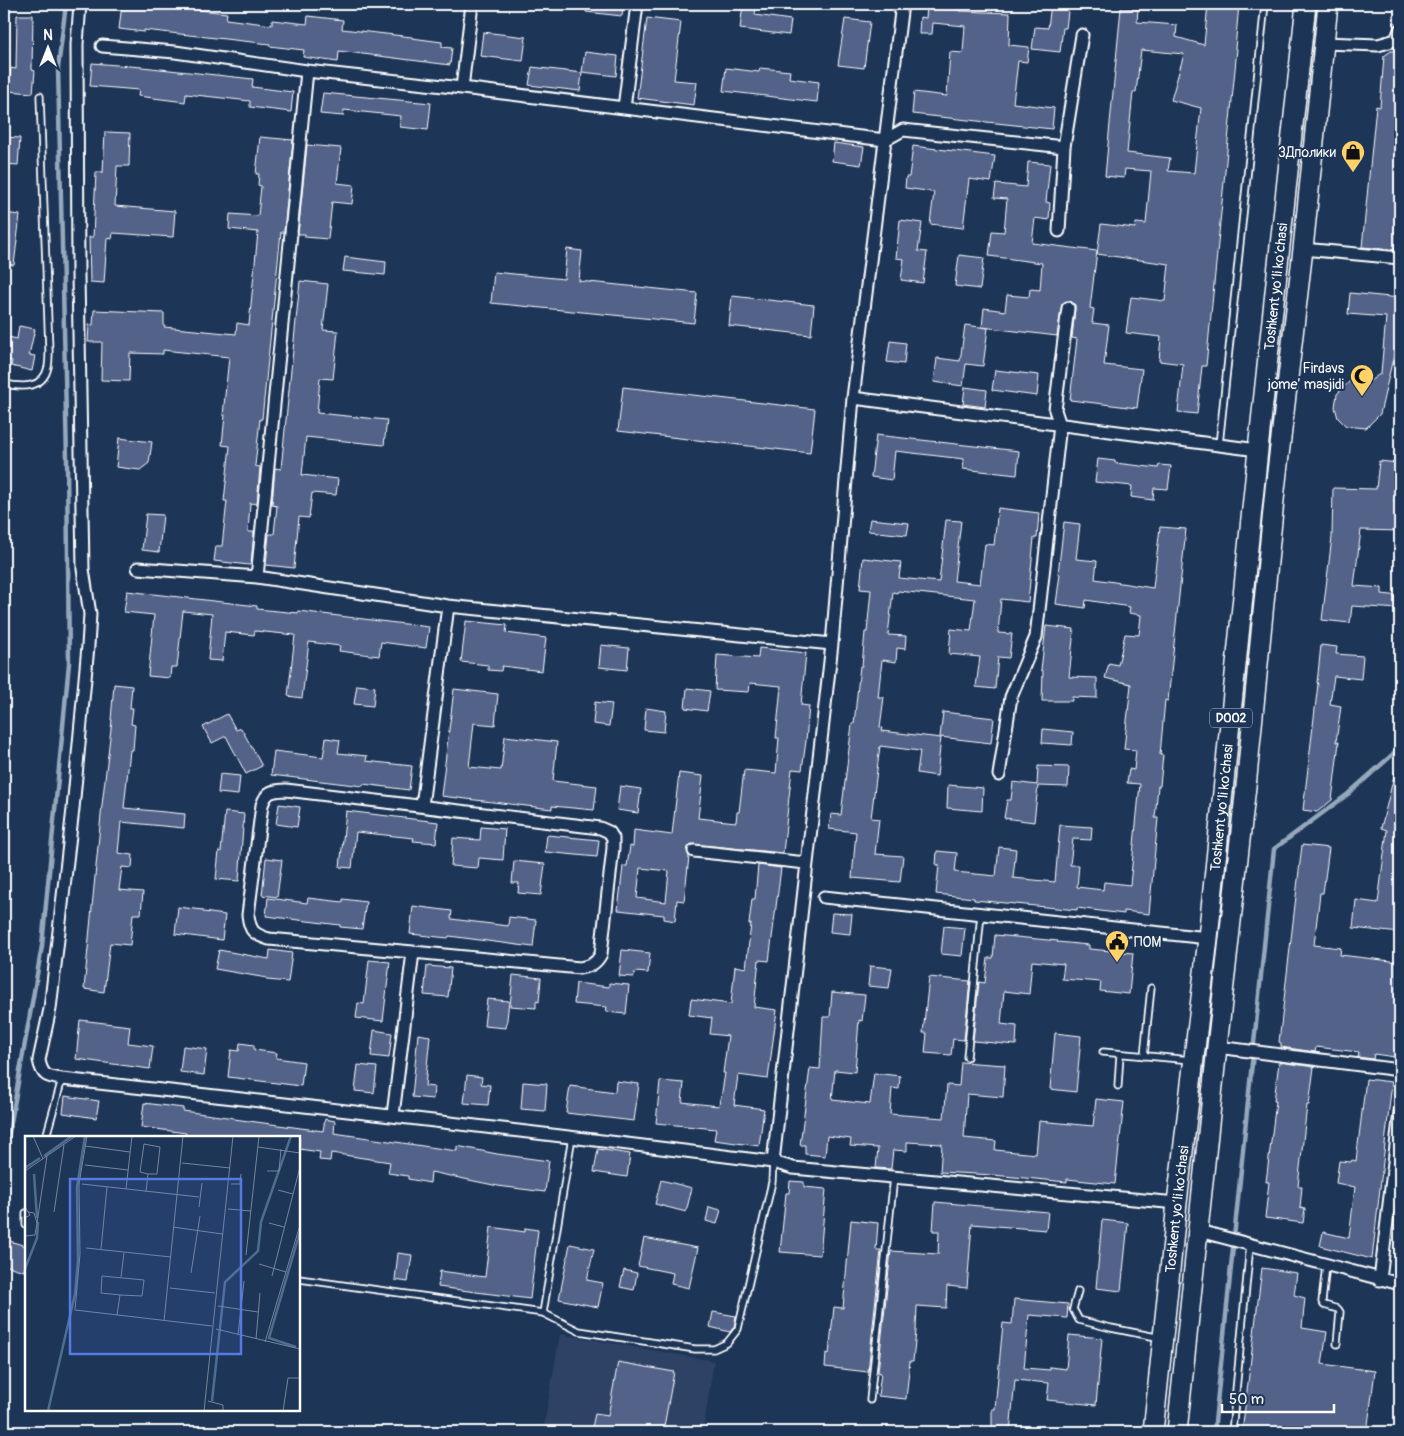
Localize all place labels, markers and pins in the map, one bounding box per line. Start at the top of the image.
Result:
shop icon: 3Дполики [1340,139,1366,173]
place label: 3Дполики [1278,144,1336,161]
place label: Firdavs jome’ masjidi [1267,360,1345,393]
mosque icon: Firdavs jome’ masjidi [1349,363,1375,397]
public building icon: ПОМ [1104,929,1130,963]
place label: ПОМ [1134,934,1161,951]

